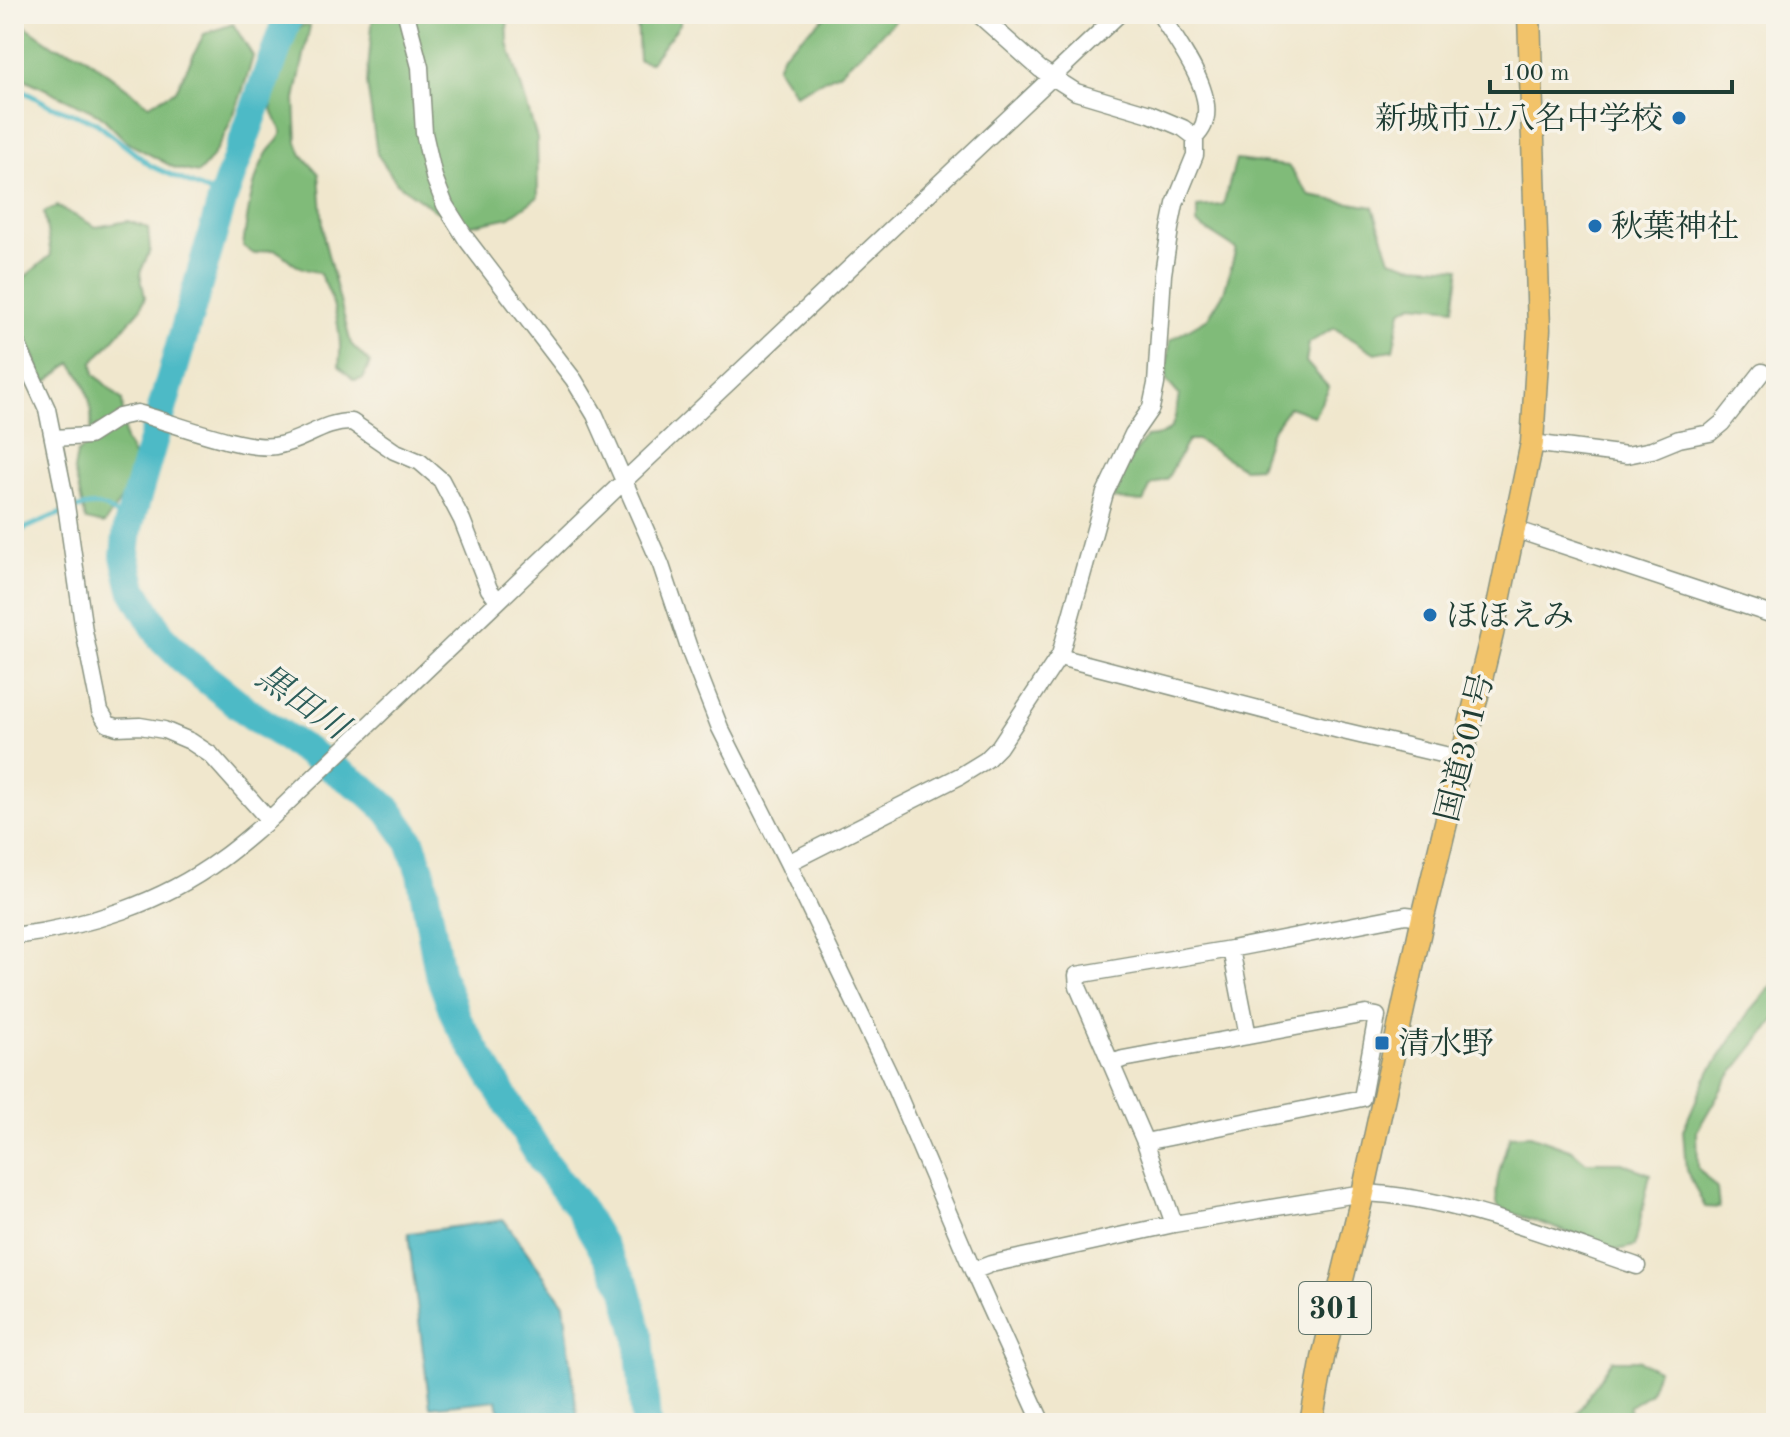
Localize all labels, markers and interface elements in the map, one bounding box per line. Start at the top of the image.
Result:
scale bar [1490,44,1732,94]
text: 100 m [1502,62,1570,86]
place label: 新城市立八名中学校 [1375,102,1663,137]
marker: 新城市立八名中学校 [1670,109,1688,127]
place label: 秋葉神社 [1611,209,1739,245]
marker: 秋葉神社 [1586,217,1604,235]
place label: ほほえみ [1446,600,1574,634]
marker: ほほえみ [1421,606,1439,624]
water label: 黒田川 [250,659,357,749]
street label: 国道301号 [1430,670,1501,825]
place label: 清水野 [1398,1027,1494,1062]
marker: 清水野 [1373,1034,1391,1052]
road number: 301 [1299,1282,1371,1334]

